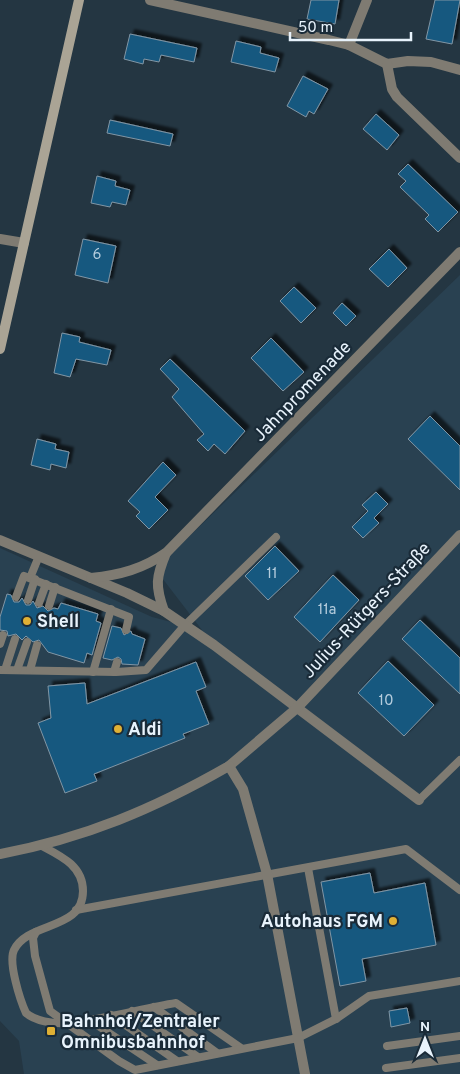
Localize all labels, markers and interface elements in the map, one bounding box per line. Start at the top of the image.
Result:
scale bar [290,10,411,42]
text: 50 m [298,19,333,38]
house number: 6 [93,246,102,265]
street label: Jahnpromenade [249,337,357,447]
street label: Julius-Rütgers-Straße [298,538,436,684]
house number: 11 [266,565,278,584]
house number: 11a [318,601,336,620]
place label: Shell [37,611,79,634]
marker: Shell [21,615,33,627]
house number: 10 [378,692,394,711]
place label: Aldi [128,719,162,742]
marker: Aldi [112,723,124,735]
place label: Autohaus FGM [261,911,383,934]
marker: Autohaus FGM [387,915,399,927]
place label: Bahnhof/Zentraler Omnibusbahnhof [61,1011,220,1055]
north arrow [400,1014,450,1064]
text: N [420,1019,430,1036]
marker: Bahnhof/Zentraler Omnibusbahnhof [45,1025,57,1037]

